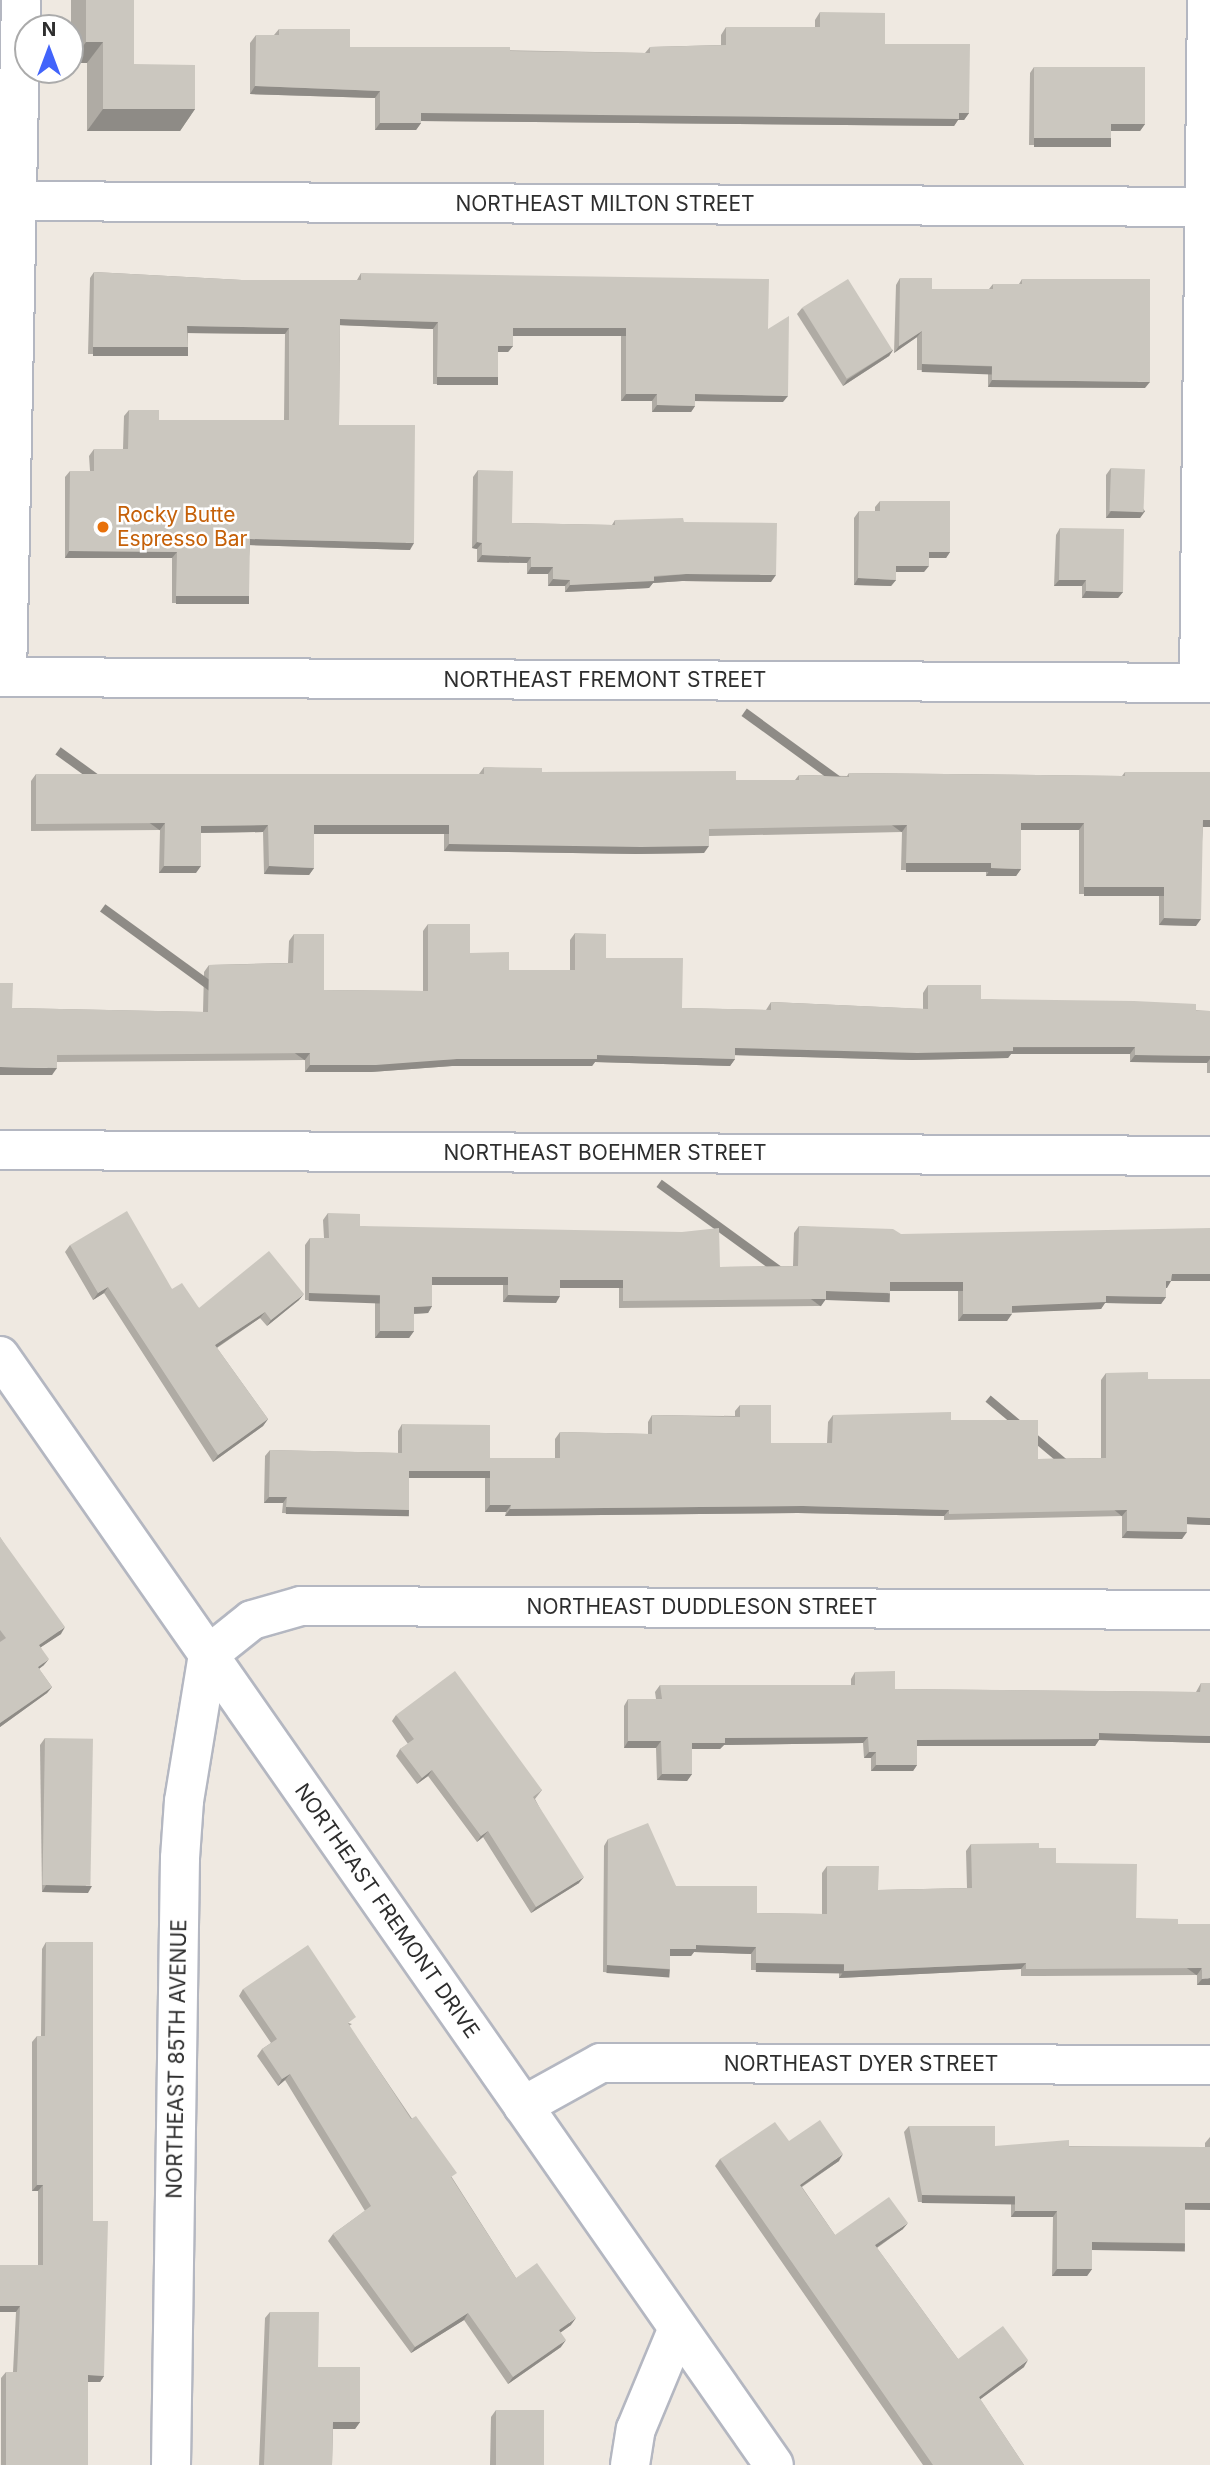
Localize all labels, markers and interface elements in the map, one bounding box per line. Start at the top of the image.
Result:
north arrow [14,14,84,84]
text: N [42,18,56,41]
street label: NORTHEAST MILTON STREET [455,191,755,217]
place label: Rocky Butte Espresso Bar [117,502,247,552]
marker: Rocky Butte Espresso Bar [95,519,111,535]
street label: NORTHEAST FREMONT STREET [444,667,766,693]
street label: NORTHEAST BOEHMER STREET [444,1140,766,1166]
street label: NORTHEAST DUDDLESON STREET [527,1594,877,1620]
street label: NORTHEAST FREMONT DRIVE [289,1779,485,2043]
street label: NORTHEAST 85TH AVENUE [162,1919,192,2199]
street label: NORTHEAST DYER STREET [724,2051,998,2077]

